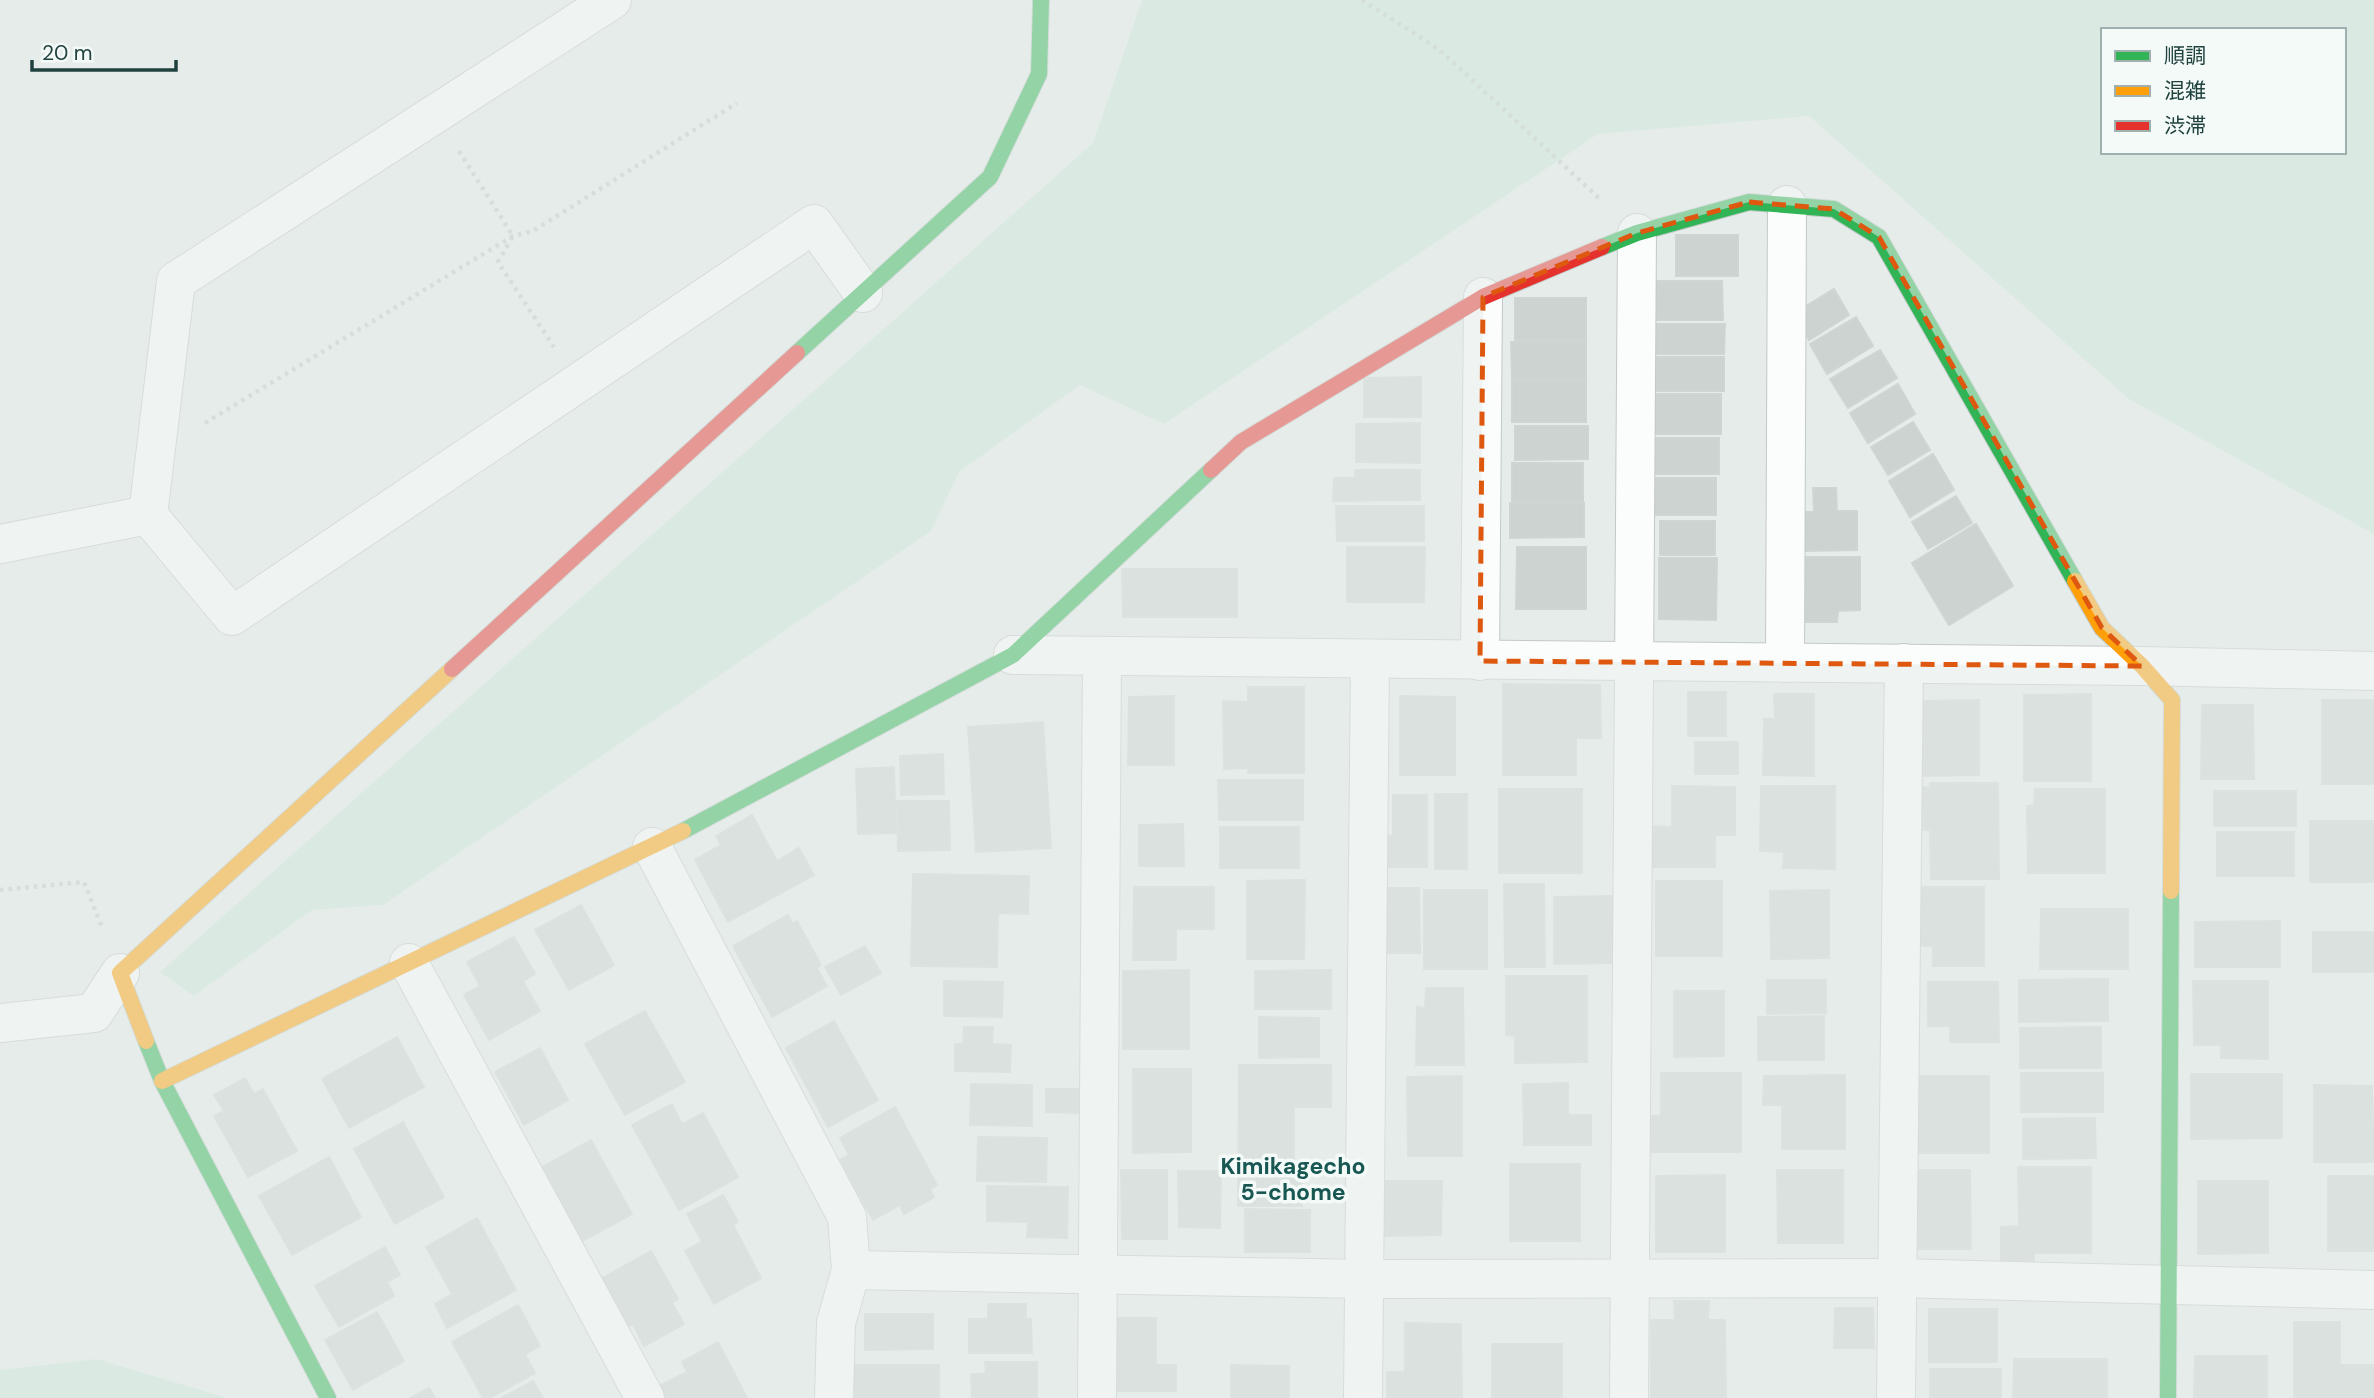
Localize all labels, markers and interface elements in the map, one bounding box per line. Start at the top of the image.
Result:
scale bar [32,28,175,72]
legend [2101,28,2346,154]
text: 20 m [42,39,93,67]
text: 順調 [2164,42,2206,70]
text: 混雑 [2164,77,2206,105]
text: 渋滞 [2164,112,2206,140]
district label: Kimikagecho 5-chome [1221,1151,1365,1207]

